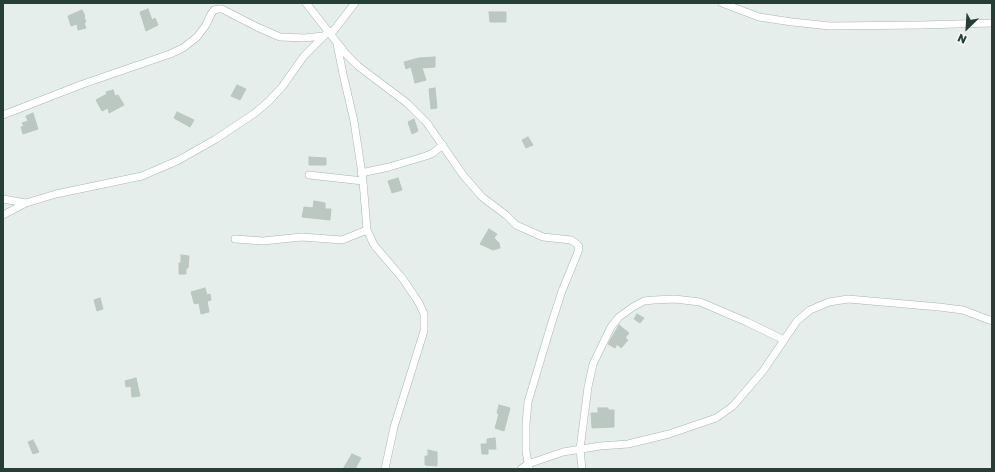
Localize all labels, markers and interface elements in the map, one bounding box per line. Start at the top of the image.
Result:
north arrow [947,8,987,48]
text: N [955,32,968,47]

